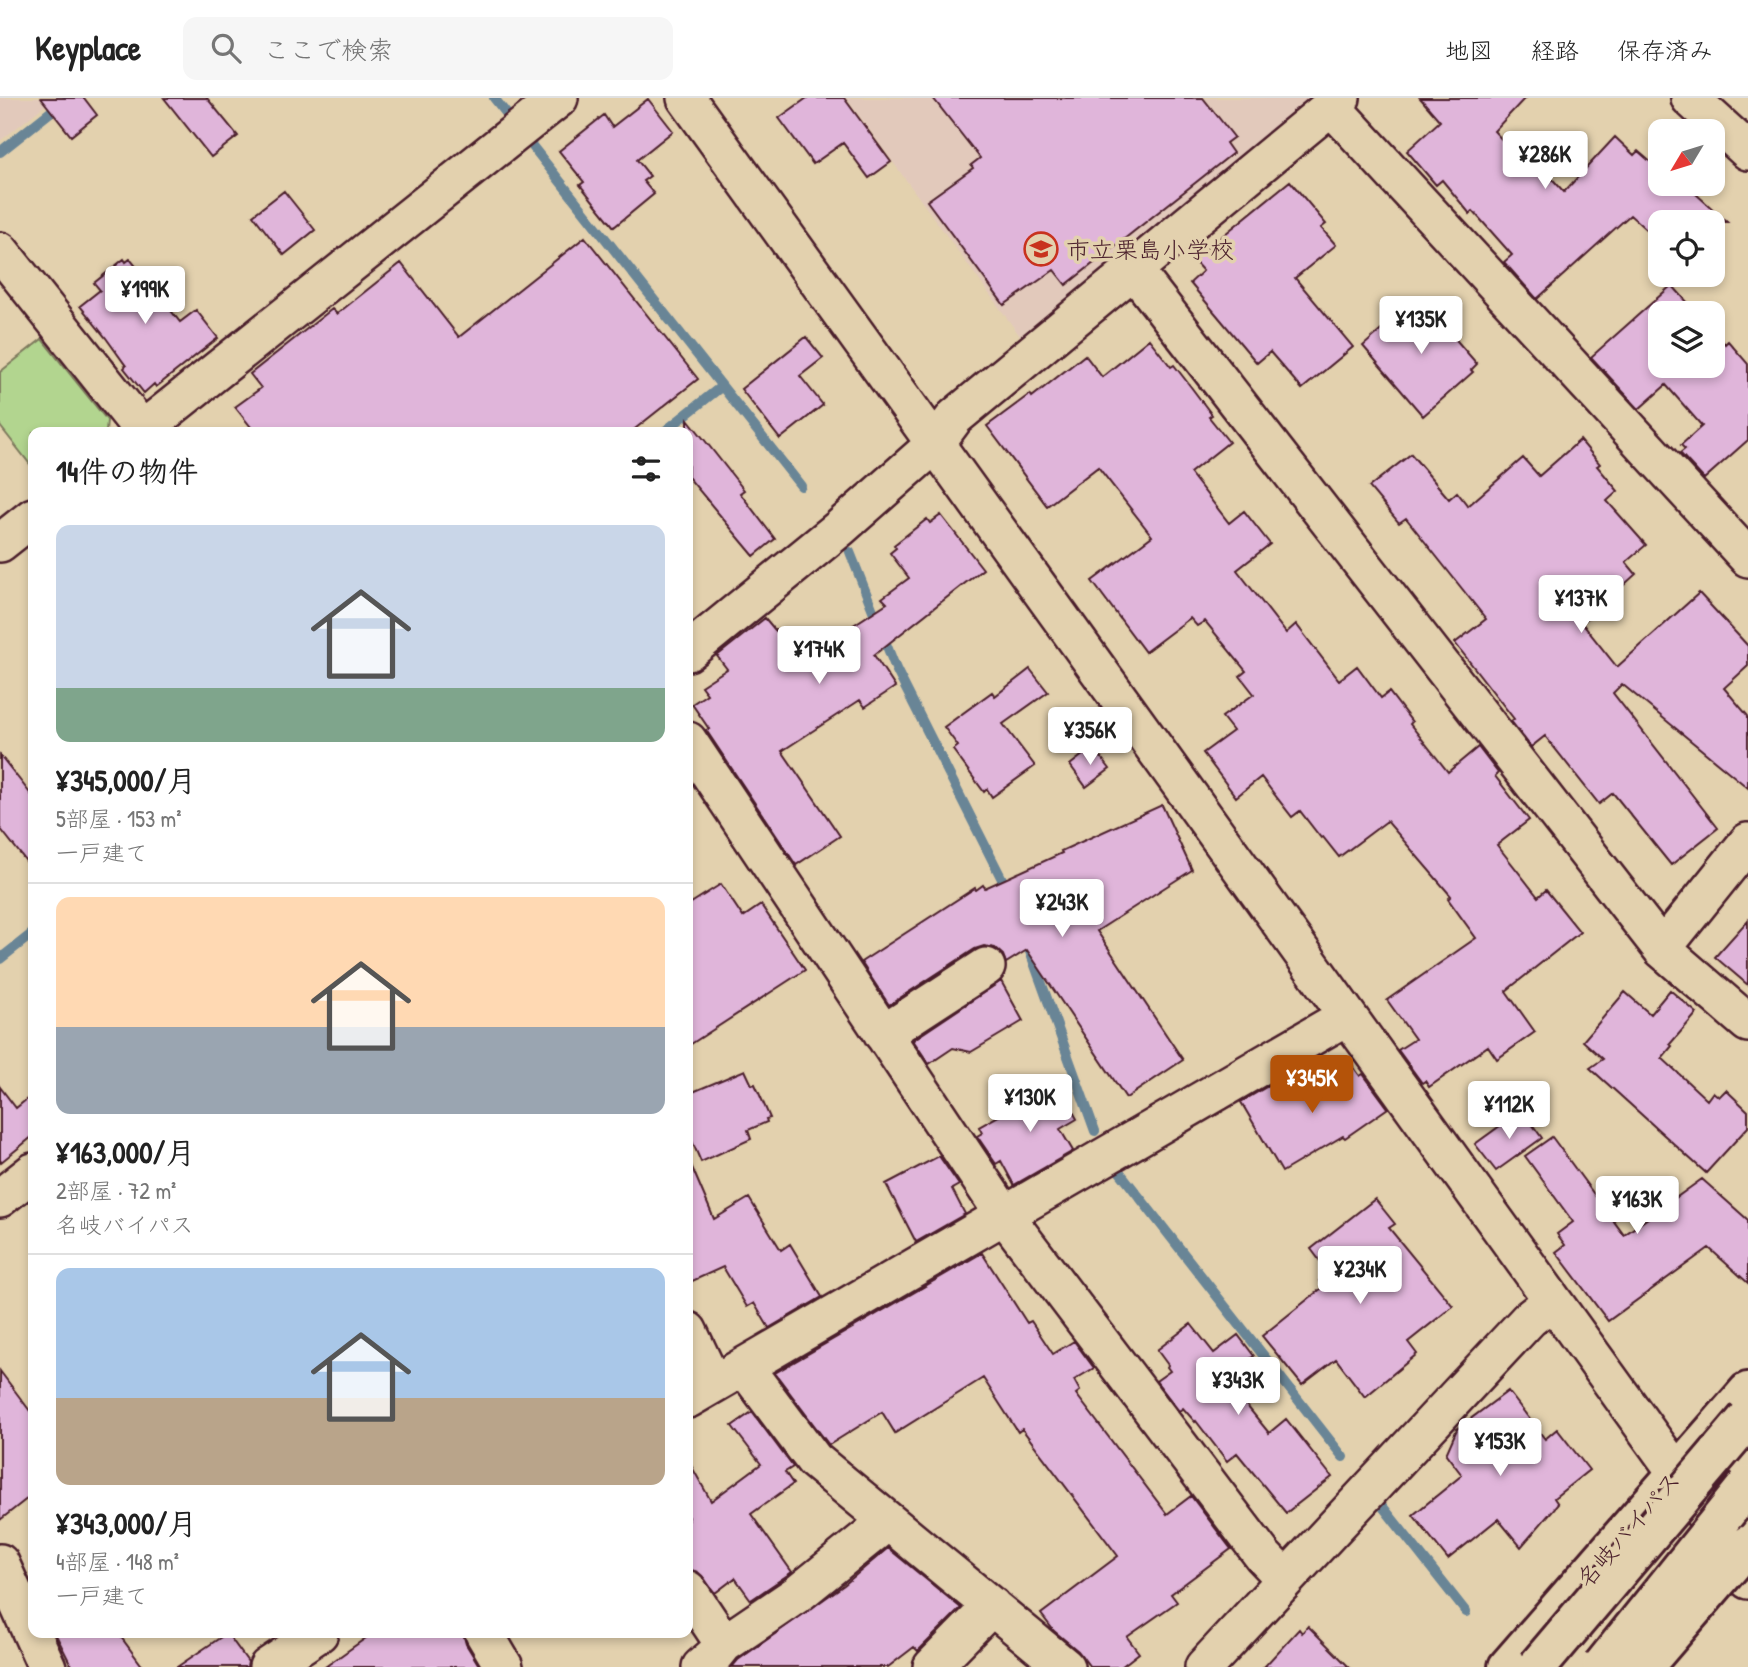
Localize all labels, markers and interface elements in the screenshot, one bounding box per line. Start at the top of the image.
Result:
search box [183,17,673,80]
text: Keyplace [35,26,141,70]
icon: search [207,29,245,67]
text: ここで検索 [263,32,393,67]
text: 地図 [1445,34,1493,66]
text: 経路 [1531,34,1579,66]
text: 保存済み [1617,34,1713,66]
north arrow [1648,119,1726,196]
map controls [1648,119,1725,378]
pin: ¥286K [1496,132,1594,191]
text: ¥286K [1519,138,1571,169]
button: locate [1648,210,1725,287]
school or university icon: 市立栗島小学校 [1022,230,1060,268]
place label: 市立栗島小学校 [1066,233,1234,265]
pin: ¥199K [96,266,194,326]
text: ¥199K [121,273,169,304]
pin: ¥135K [1372,296,1470,356]
button: layers [1648,301,1725,378]
text: ¥135K [1395,303,1447,334]
icon: filters [627,450,665,488]
text: 14件の物件 [56,451,198,491]
icon: home [298,571,424,697]
pin: ¥137K [1532,575,1630,635]
text: ¥137K [1555,582,1607,613]
pin: ¥174K [770,626,868,686]
text: ¥174K [793,633,845,664]
pin: ¥356K [1041,708,1139,767]
text: ¥356K [1064,714,1116,745]
text: ¥345,000/月 [56,760,196,800]
text: 5部屋 · 153 m² [56,803,182,834]
text: 一戸建て [56,837,148,868]
pin: ¥243K [1013,880,1111,939]
text: ¥243K [1036,886,1088,917]
icon: home [298,943,424,1069]
pin: ¥345K [1263,1056,1361,1115]
text: ¥345K [1286,1062,1338,1093]
pin: ¥130K [981,1074,1079,1134]
text: ¥130K [1004,1081,1056,1112]
pin: ¥112K [1460,1082,1558,1141]
text: ¥112K [1484,1088,1534,1119]
text: ¥163,000/月 [56,1132,195,1172]
text: 2部屋 · 72 m² [56,1175,176,1206]
pin: ¥163K [1588,1176,1686,1236]
text: ¥163K [1612,1183,1662,1214]
text: 名岐バイパス [56,1209,194,1240]
pin: ¥234K [1311,1246,1409,1306]
text: ¥234K [1334,1253,1386,1284]
icon: home [298,1314,424,1440]
pin: ¥343K [1189,1358,1287,1417]
text: ¥343K [1212,1364,1264,1395]
pin: ¥153K [1451,1418,1549,1478]
text: ¥153K [1474,1425,1526,1456]
street label: 名岐バイパス [1569,1464,1687,1594]
text: ¥343,000/月 [56,1503,197,1543]
text: 4部屋 · 148 m² [56,1546,179,1577]
text: 一戸建て [56,1580,148,1611]

